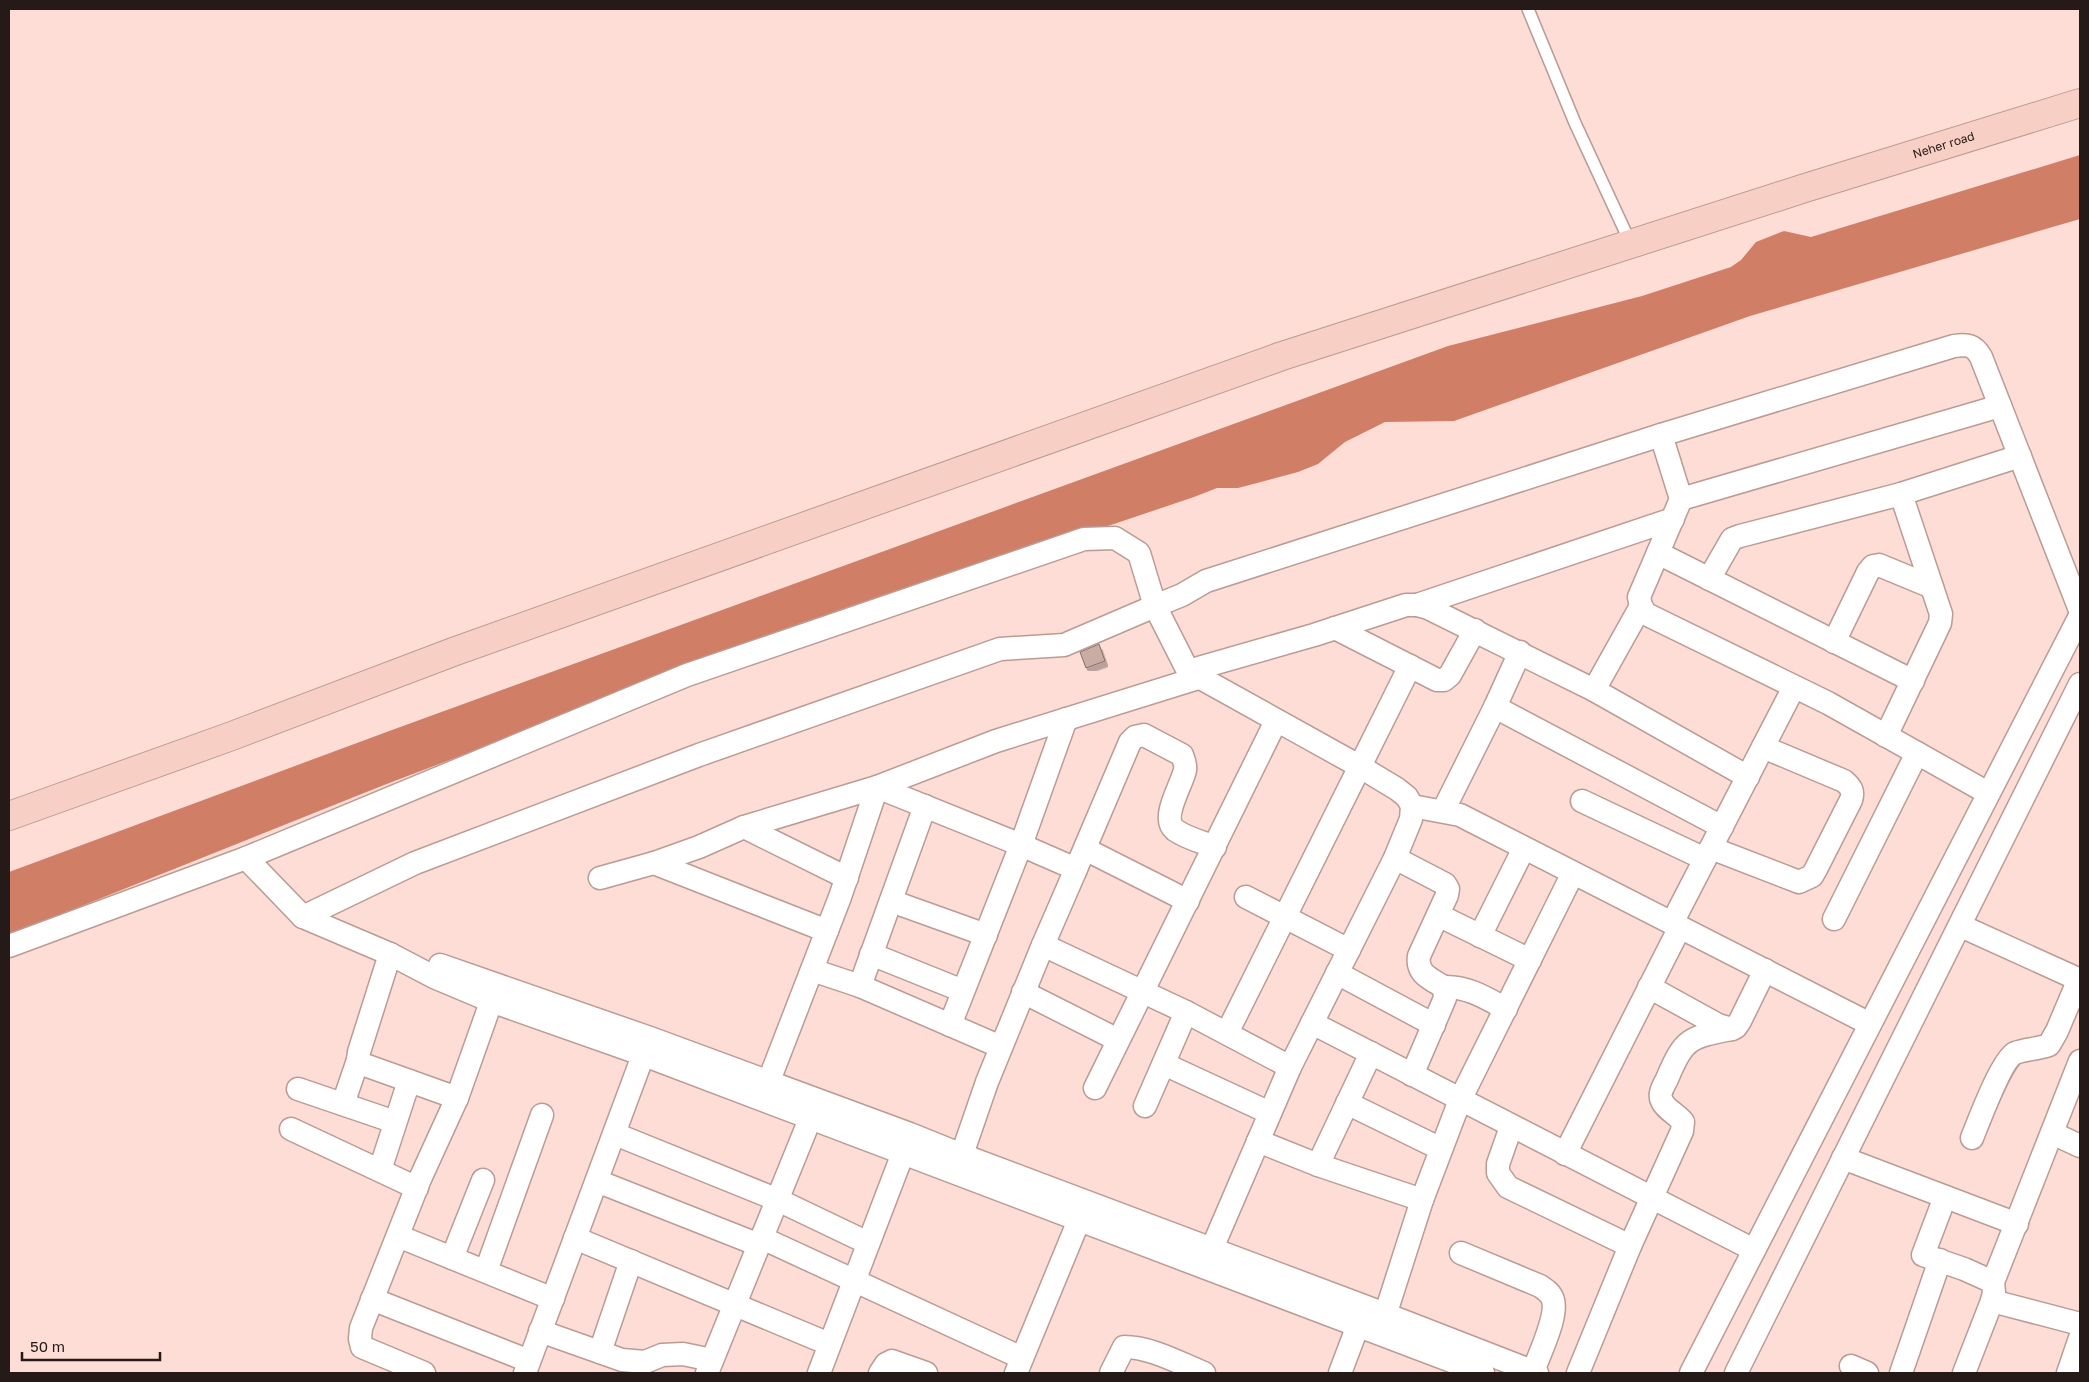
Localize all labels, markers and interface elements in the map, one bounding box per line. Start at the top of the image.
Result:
street label: Neher road [1911,128,1976,161]
scale bar [22,1330,160,1362]
text: 50 m [30,1337,65,1355]

